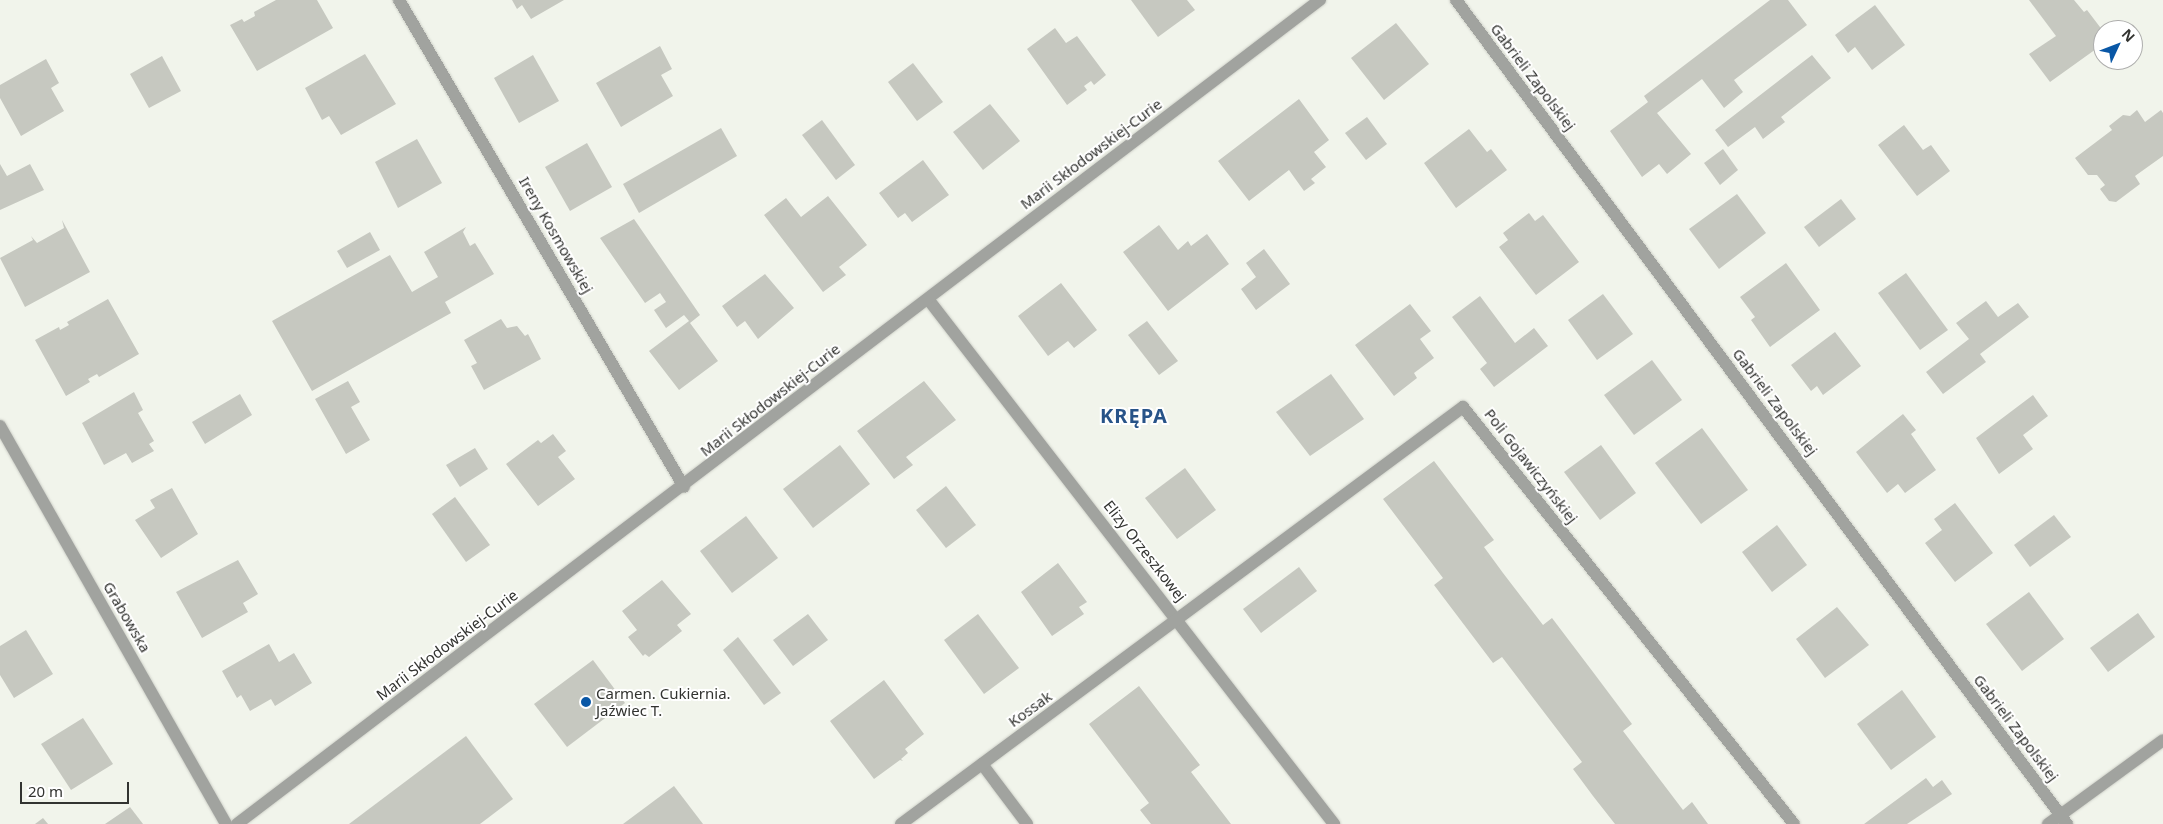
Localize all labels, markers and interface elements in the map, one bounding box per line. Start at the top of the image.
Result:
street label: Gabrieli Zapolskiej [1487,20,1579,134]
north arrow [2093,20,2143,70]
text: N [2118,24,2139,46]
street label: Marii Skłodowskiej-Curie [1017,95,1165,213]
street label: Ireny Kosmowskiej [515,173,597,297]
street label: Marii Skłodowskiej-Curie [697,340,843,460]
street label: Gabrieli Zapolskiej [1729,345,1821,459]
district label: KRĘPA [1099,403,1169,427]
street label: Poli Gojawiczyńskiej [1481,405,1581,527]
street label: Elizy Orzeszkowej [1100,497,1190,605]
street label: Grabowska [100,578,154,656]
street label: Marii Skłodowskiej-Curie [373,586,521,704]
street label: Gabrieli Zapolskiej [1970,671,2062,785]
place label: Carmen. Cukiernia. Jaźwiec T. [596,684,731,719]
street label: Kossak [1005,687,1055,731]
marker: Carmen. Cukiernia. Jaźwiec T. [580,696,592,708]
scale bar [22,772,131,804]
text: 20 m [28,781,63,801]

